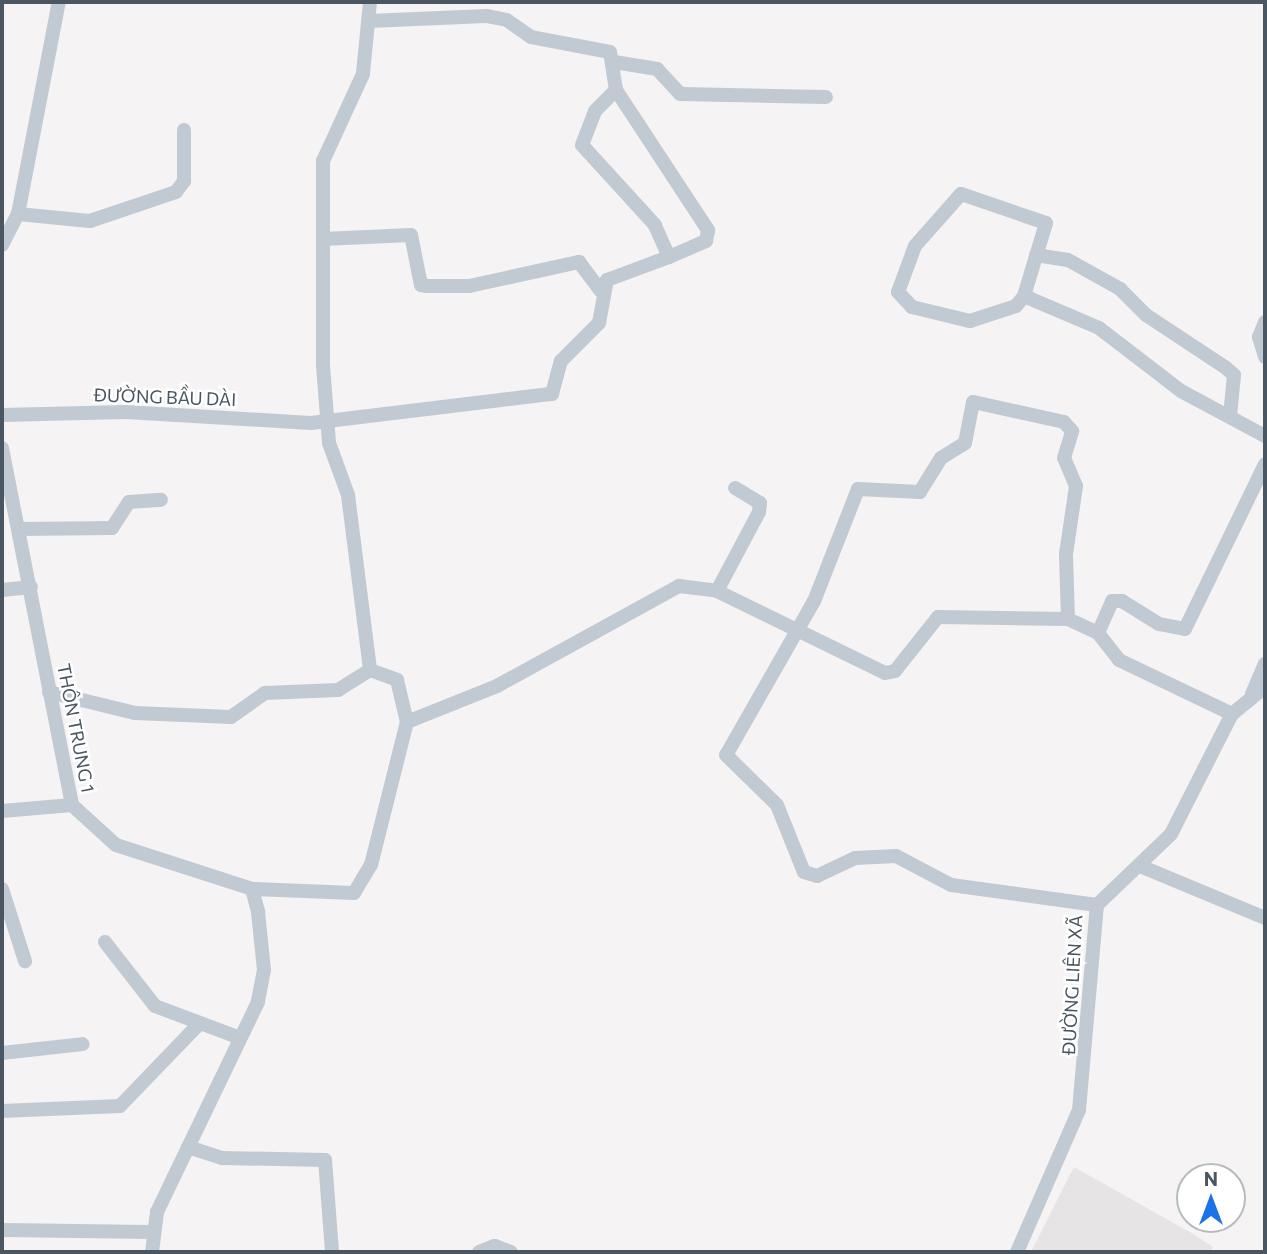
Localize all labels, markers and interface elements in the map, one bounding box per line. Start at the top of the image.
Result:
street label: ĐƯỜNG BẦU DÀI [93,384,237,410]
street label: THÔN TRUNG 1 [53,662,99,794]
street label: ĐƯỜNG LIÊN XÃ [1058,915,1086,1055]
north arrow [1176,1163,1246,1233]
text: N [1204,1167,1218,1190]

